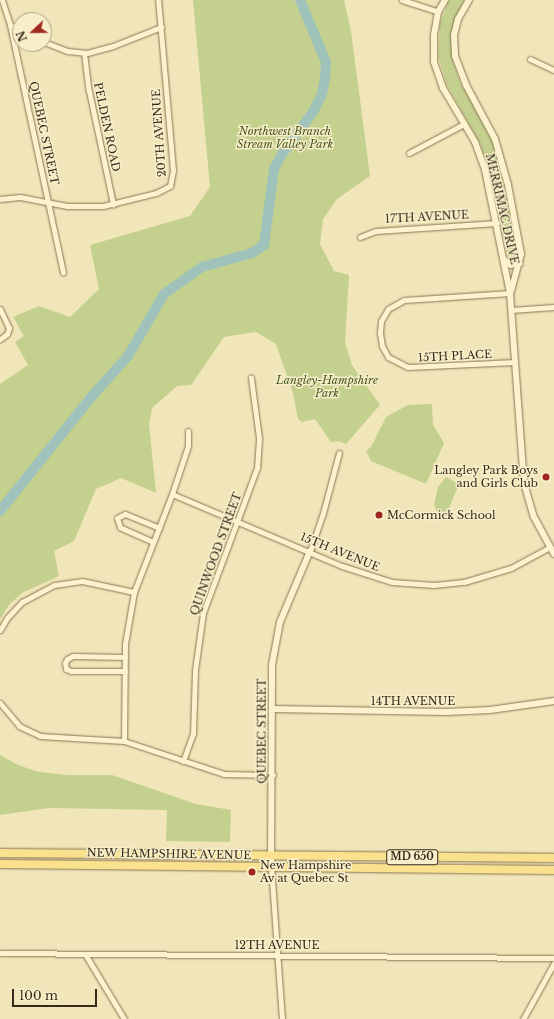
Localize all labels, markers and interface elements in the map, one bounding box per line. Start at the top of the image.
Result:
north arrow [12,12,52,52]
text: N [13,29,30,44]
street label: QUEBEC STREET [27,80,61,186]
street label: PELDEN ROAD [91,81,123,173]
street label: 20TH AVENUE [149,88,169,178]
park label: Northwest Branch Stream Valley Park [237,125,333,151]
street label: MERRIMAC DRIVE [483,152,521,266]
street label: 17TH AVENUE [384,208,470,226]
street label: 15TH PLACE [418,347,492,365]
park label: Langley-Hampshire Park [276,374,378,400]
place label: Langley Park Boys and Girls Club [434,464,538,490]
marker: Langley Park Boys and Girls Club [541,472,551,482]
street label: QUINWOOD STREET [188,491,244,617]
place label: McCormick School [387,508,496,522]
marker: McCormick School [374,510,384,520]
street label: 15TH AVENUE [298,530,382,574]
street label: QUEBEC STREET [255,678,269,784]
street label: 14TH AVENUE [371,694,455,708]
street label: NEW HAMPSHIRE AVENUE [86,846,252,862]
road number: MD 650 [386,849,438,865]
place label: New Hampshire Av at Quebec St [260,859,352,885]
marker: New Hampshire Av at Quebec St [247,867,257,877]
street label: 12TH AVENUE [234,938,320,952]
scale bar [14,981,99,1007]
text: 100 m [19,988,58,1003]

